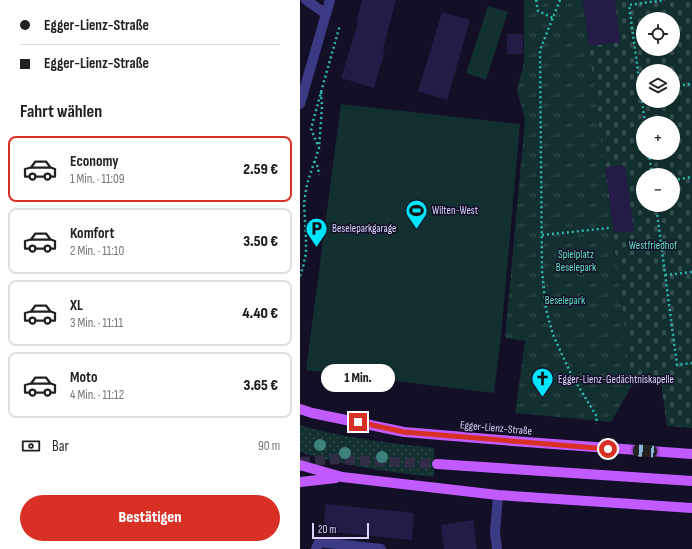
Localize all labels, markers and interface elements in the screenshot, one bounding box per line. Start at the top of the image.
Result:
map controls [636,12,680,212]
button: locate [636,12,680,56]
text: Egger-Lienz-Straße [44,16,149,35]
text: Egger-Lienz-Straße [44,54,149,73]
button: layers [636,64,680,108]
text: Fahrt wählen [20,101,102,122]
button: + [636,116,680,160]
icon: car [22,151,58,187]
text: Economy [70,152,119,171]
text: 2.59 € [243,160,278,179]
button: − [636,168,680,212]
text: 1 Min. · 11:09 [70,171,125,187]
sports icon: Wilten-West [404,197,430,230]
place label: Wilten-West [432,204,479,217]
parking icon: Beseleparkgarage [303,215,329,248]
place label: Beseleparkgarage [332,222,397,235]
icon: car [22,223,58,259]
text: Komfort [70,224,114,243]
text: 3.50 € [243,232,278,251]
park label: Westfriedhof [629,239,678,252]
text: 2 Min. · 11:10 [70,243,124,259]
park label: Spielplatz Beselepark [556,248,597,274]
park label: Beselepark [545,294,586,307]
icon: car [22,295,58,331]
text: XL [70,296,83,315]
text: 4.40 € [242,304,278,323]
text: 3 Min. · 11:11 [70,315,123,331]
callout: 1 Min. [321,364,395,392]
church icon: Egger-Lienz-Gedächtniskapelle [530,366,556,399]
icon: car [22,367,58,403]
text: Moto [70,368,97,387]
text: 1 Min. [344,370,372,386]
place label: Egger-Lienz-Gedächtniskapelle [558,373,674,386]
text: 3.65 € [244,376,278,395]
text: 4 Min. · 11:12 [70,387,124,403]
route end [349,413,367,431]
street label: Egger-Lienz-Straße [459,418,533,438]
icon: cash [20,435,42,457]
text: Bar [52,437,69,456]
text: 90 m [258,438,280,454]
route start [599,440,617,458]
car [633,444,657,458]
button: Bestätigen [20,495,280,541]
scale bar [312,521,369,540]
text: 20 m [318,523,336,536]

